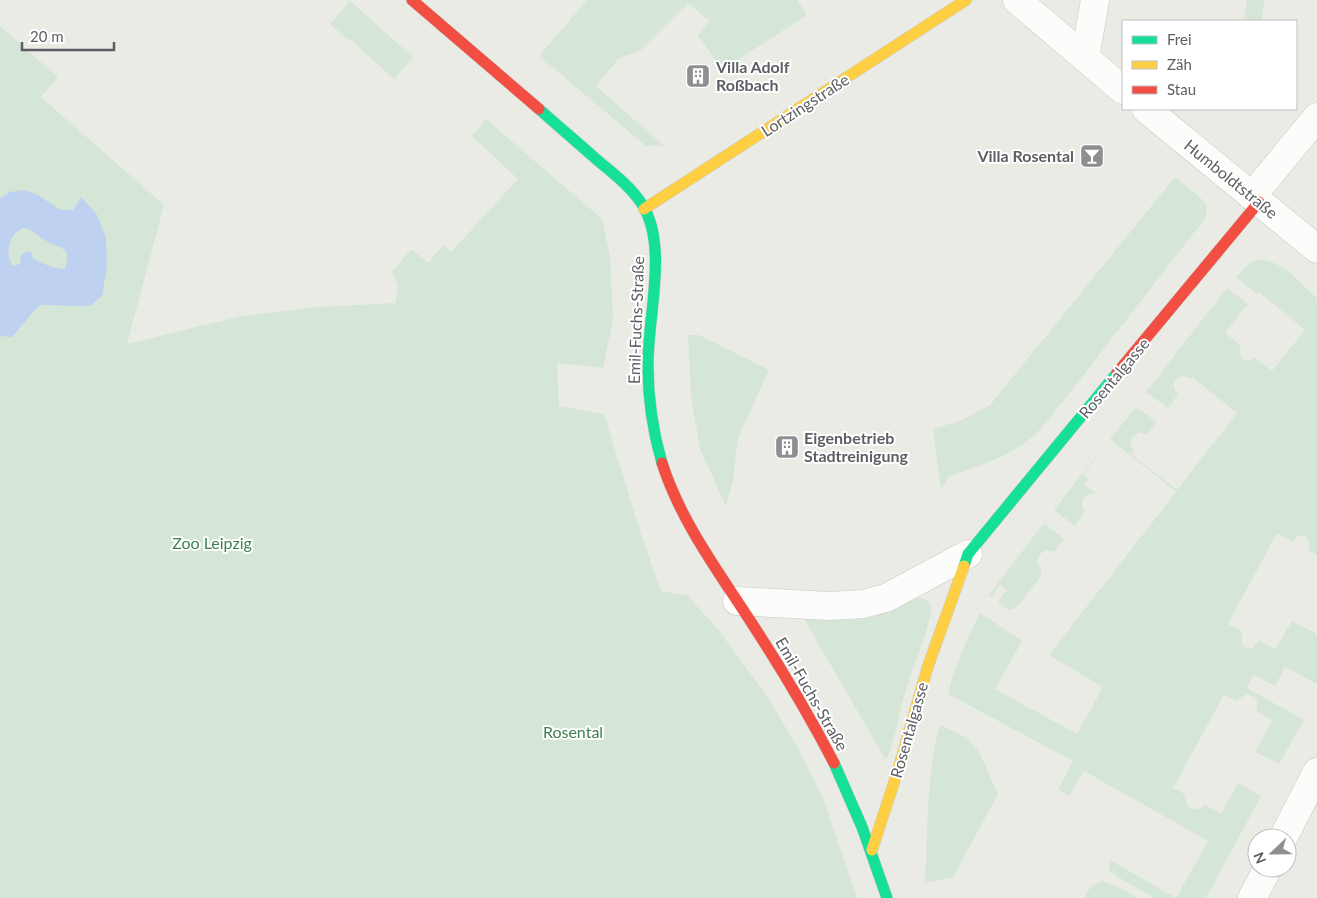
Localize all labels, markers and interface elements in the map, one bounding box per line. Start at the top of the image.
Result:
scale bar [22,20,115,52]
legend [1122,20,1297,110]
text: 20 m [30,27,64,45]
text: Frei [1167,30,1192,48]
text: Zäh [1167,55,1192,73]
place label: Villa Adolf Roßbach [715,57,790,94]
building icon: Villa Adolf Roßbach [685,63,711,89]
street label: Lortzingstraße [757,69,852,140]
text: Stau [1167,80,1196,98]
street label: Humboldtstraße [1181,135,1282,222]
bar icon: Villa Rosental [1079,143,1105,169]
place label: Villa Rosental [976,146,1074,165]
street label: Emil-Fuchs-Straße [624,256,647,384]
street label: Rosentalgasse [1075,334,1153,422]
place label: Eigenbetrieb Stadtreinigung [804,428,908,465]
building icon: Eigenbetrieb Stadtreinigung [774,434,800,460]
park label: Zoo Leipzig [172,533,252,552]
street label: Emil-Fuchs-Straße [772,634,853,754]
street label: Rosentalgasse [886,680,931,780]
park label: Rosental [543,722,603,741]
north arrow [1247,828,1297,878]
text: N [1250,850,1269,866]

